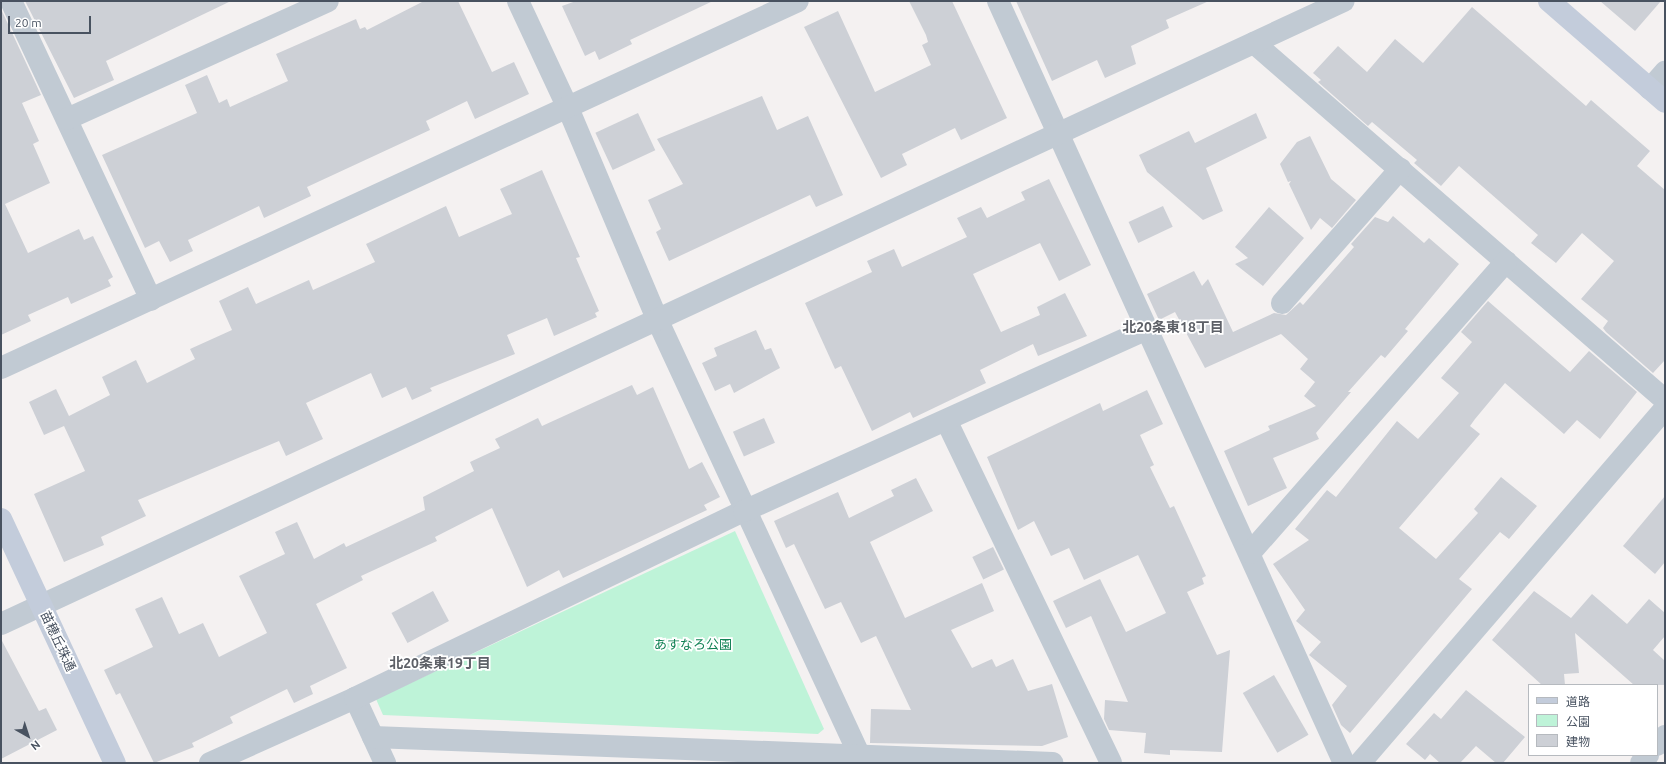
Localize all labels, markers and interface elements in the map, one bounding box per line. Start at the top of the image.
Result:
scale bar [10,8,93,34]
text: 20 m [15,16,42,29]
district label: 北20条東18丁目 [1122,319,1224,335]
street label: 苗穂丘珠通 [37,608,79,674]
park label: あすなろ公園 [654,636,732,652]
district label: 北20条東19丁目 [389,655,491,671]
legend [1528,684,1658,756]
text: 道路 [1566,695,1590,708]
text: 公園 [1566,715,1590,728]
north arrow [8,716,48,756]
text: 建物 [1566,735,1590,748]
text: N [29,738,43,753]

